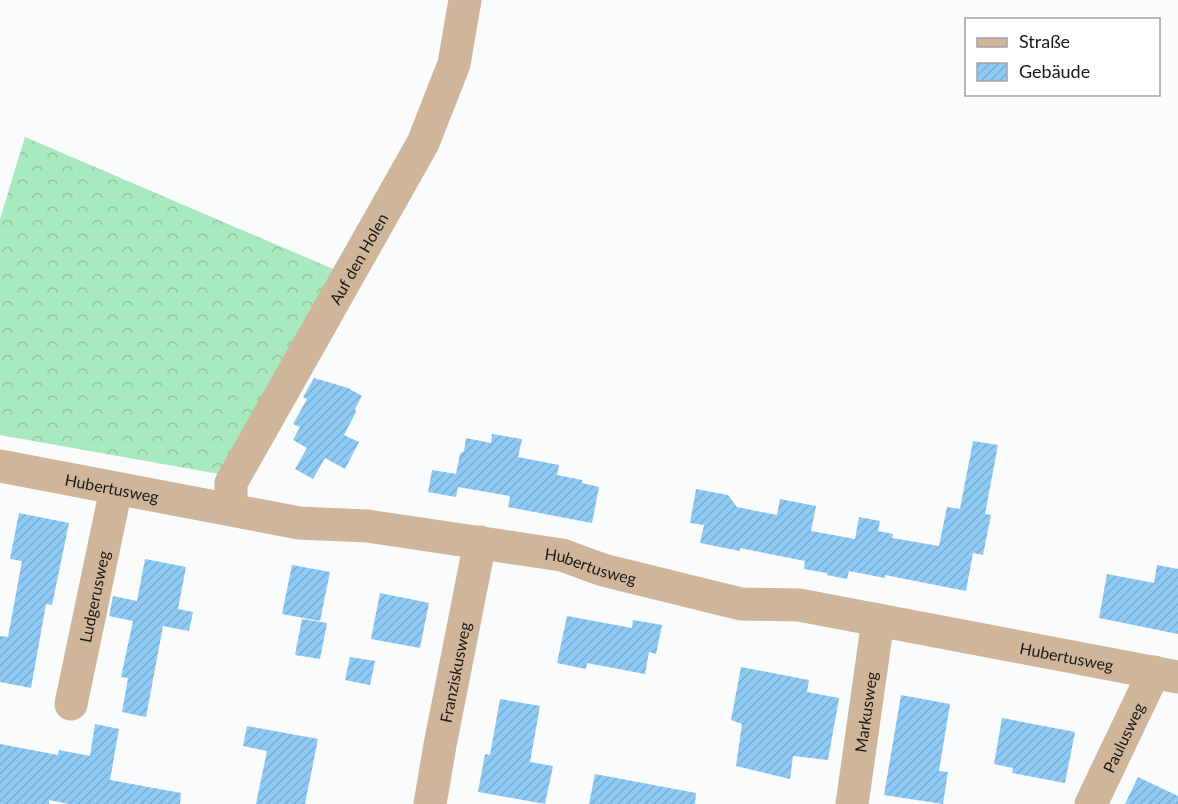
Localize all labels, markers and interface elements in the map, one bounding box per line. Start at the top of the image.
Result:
legend [965,18,1160,96]
text: Straße [1019,30,1070,52]
text: Gebäude [1019,60,1090,82]
street label: Auf den Holen [325,209,391,307]
street label: Hubertusweg [63,469,160,506]
street label: Hubertusweg [544,543,639,587]
street label: Ludgerusweg [75,549,112,644]
street label: Franziskusweg [435,620,474,724]
street label: Hubertusweg [1018,638,1115,674]
street label: Markusweg [850,670,880,754]
street label: Paulusweg [1098,699,1148,775]

